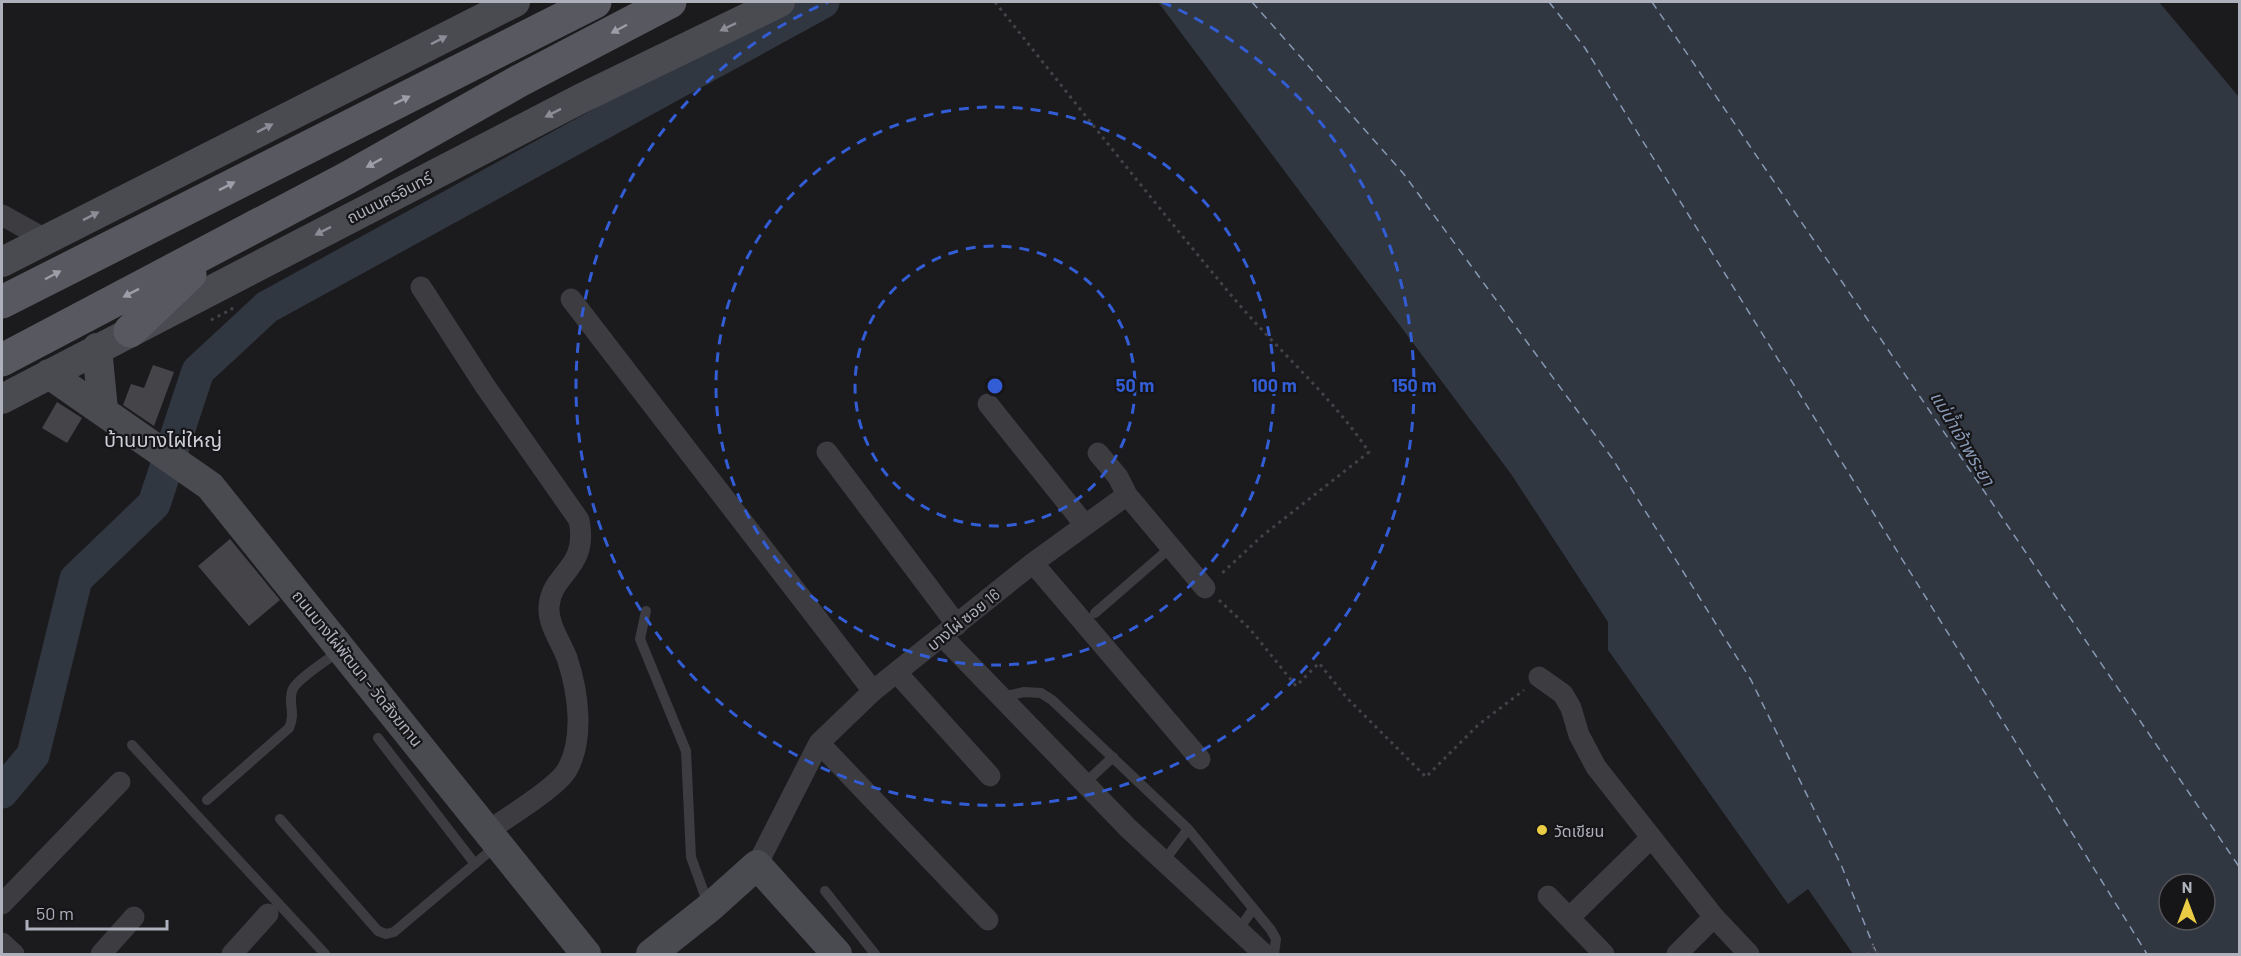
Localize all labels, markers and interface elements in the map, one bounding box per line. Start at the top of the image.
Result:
one-way arrow [719,23,736,32]
one-way arrow [610,24,627,34]
one-way arrow [430,35,447,45]
one-way arrow [394,95,411,105]
one-way arrow [544,108,561,118]
one-way arrow [256,123,273,132]
one-way arrow [365,158,382,168]
street label: ถนนนครอินทร์ [343,167,436,227]
one-way arrow [218,181,235,190]
one-way arrow [82,211,99,220]
one-way arrow [314,226,331,236]
one-way arrow [45,270,62,280]
one-way arrow [122,288,139,298]
text: 50 m [1116,374,1154,396]
text: 100 m [1251,374,1297,396]
text: 150 m [1392,374,1436,396]
centre of rings [985,376,1005,396]
water label: แม่น้ำเจ้าพระยา [1926,386,2001,490]
district label: บ้านบางไผ่ใหญ่ [104,427,222,451]
street label: บางไผ่ ซอย 16 [923,584,1003,654]
street label: ถนนบางไผ่พัฒนา – วัดสังฆทาน [289,586,427,750]
place label: วัดเขียน [1554,821,1604,840]
marker: วัดเขียน [1535,823,1549,837]
north arrow [2157,872,2217,932]
text: N [2182,877,2192,896]
scale bar [27,893,166,931]
text: 50 m [36,902,74,924]

